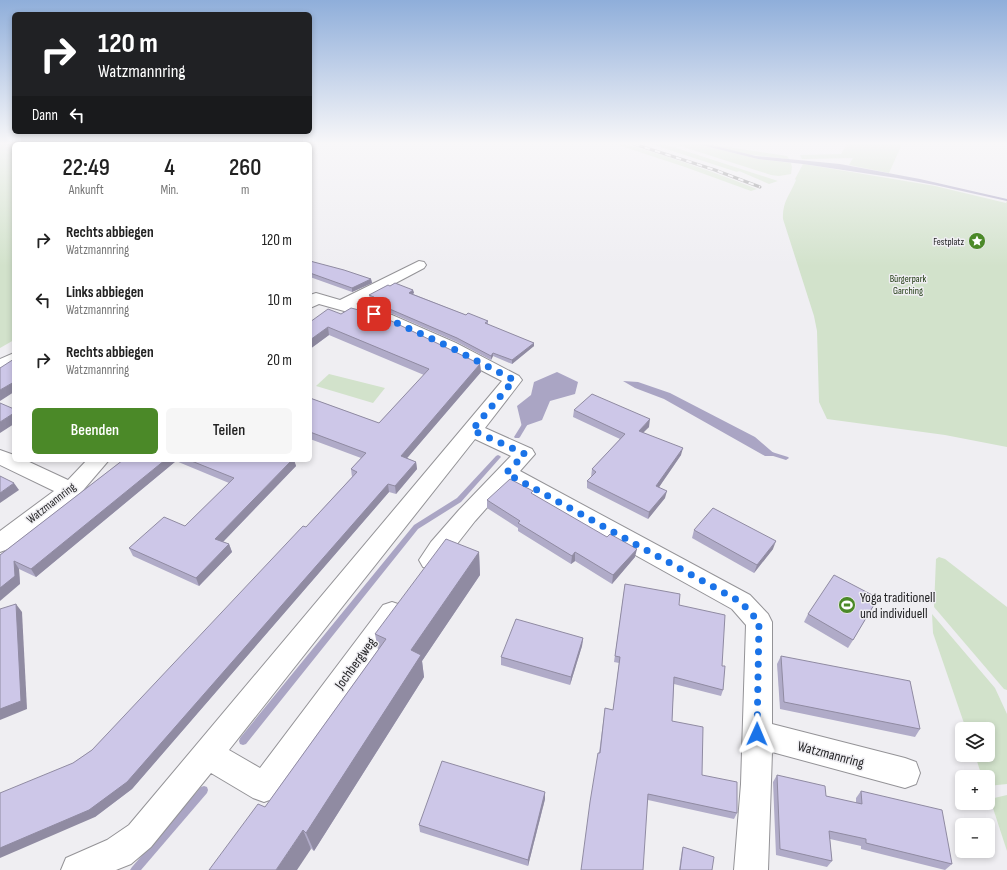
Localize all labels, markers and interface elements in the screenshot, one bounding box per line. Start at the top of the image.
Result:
text: 120 m [98,27,158,60]
icon: right [32,28,84,80]
text: Watzmannring [98,61,186,82]
icon: left [66,104,88,126]
text: Dann [32,106,58,125]
text: 22:49 [63,153,110,182]
text: 4 [164,153,175,182]
text: 260 [229,153,261,182]
text: Ankunft [69,182,104,198]
text: Min. [160,182,179,198]
text: m [241,182,249,198]
text: Rechts abbiegen [66,223,154,242]
icon: right [32,229,54,251]
text: 120 m [262,231,292,250]
place icon: Festplatz [967,231,987,251]
place label: Festplatz [933,236,964,248]
text: Watzmannring [66,242,129,258]
park label: Bürgerpark Garching [890,273,927,297]
text: Links abbiegen [66,283,144,302]
icon: left [32,289,54,311]
text: 10 m [268,291,292,310]
pin [357,297,391,331]
text: Watzmannring [66,302,129,318]
icon: arrive [363,303,385,325]
text: Rechts abbiegen [66,343,154,362]
icon: right [32,349,54,371]
text: 20 m [267,351,292,370]
text: Watzmannring [66,362,129,378]
button: Beenden [32,408,158,454]
button: Teilen [166,408,292,454]
street label: Watzmannring [24,479,79,527]
place label: Yoga traditionell und individuell [860,589,935,622]
sports icon: Yoga traditionell und individuell [837,595,857,615]
street label: Jochbergweg [330,634,380,693]
position arrow [736,713,778,755]
map controls [955,722,995,858]
button: layers [955,722,995,762]
street label: Watzmannring [796,737,866,772]
button: + [955,770,995,810]
button: − [955,818,995,858]

